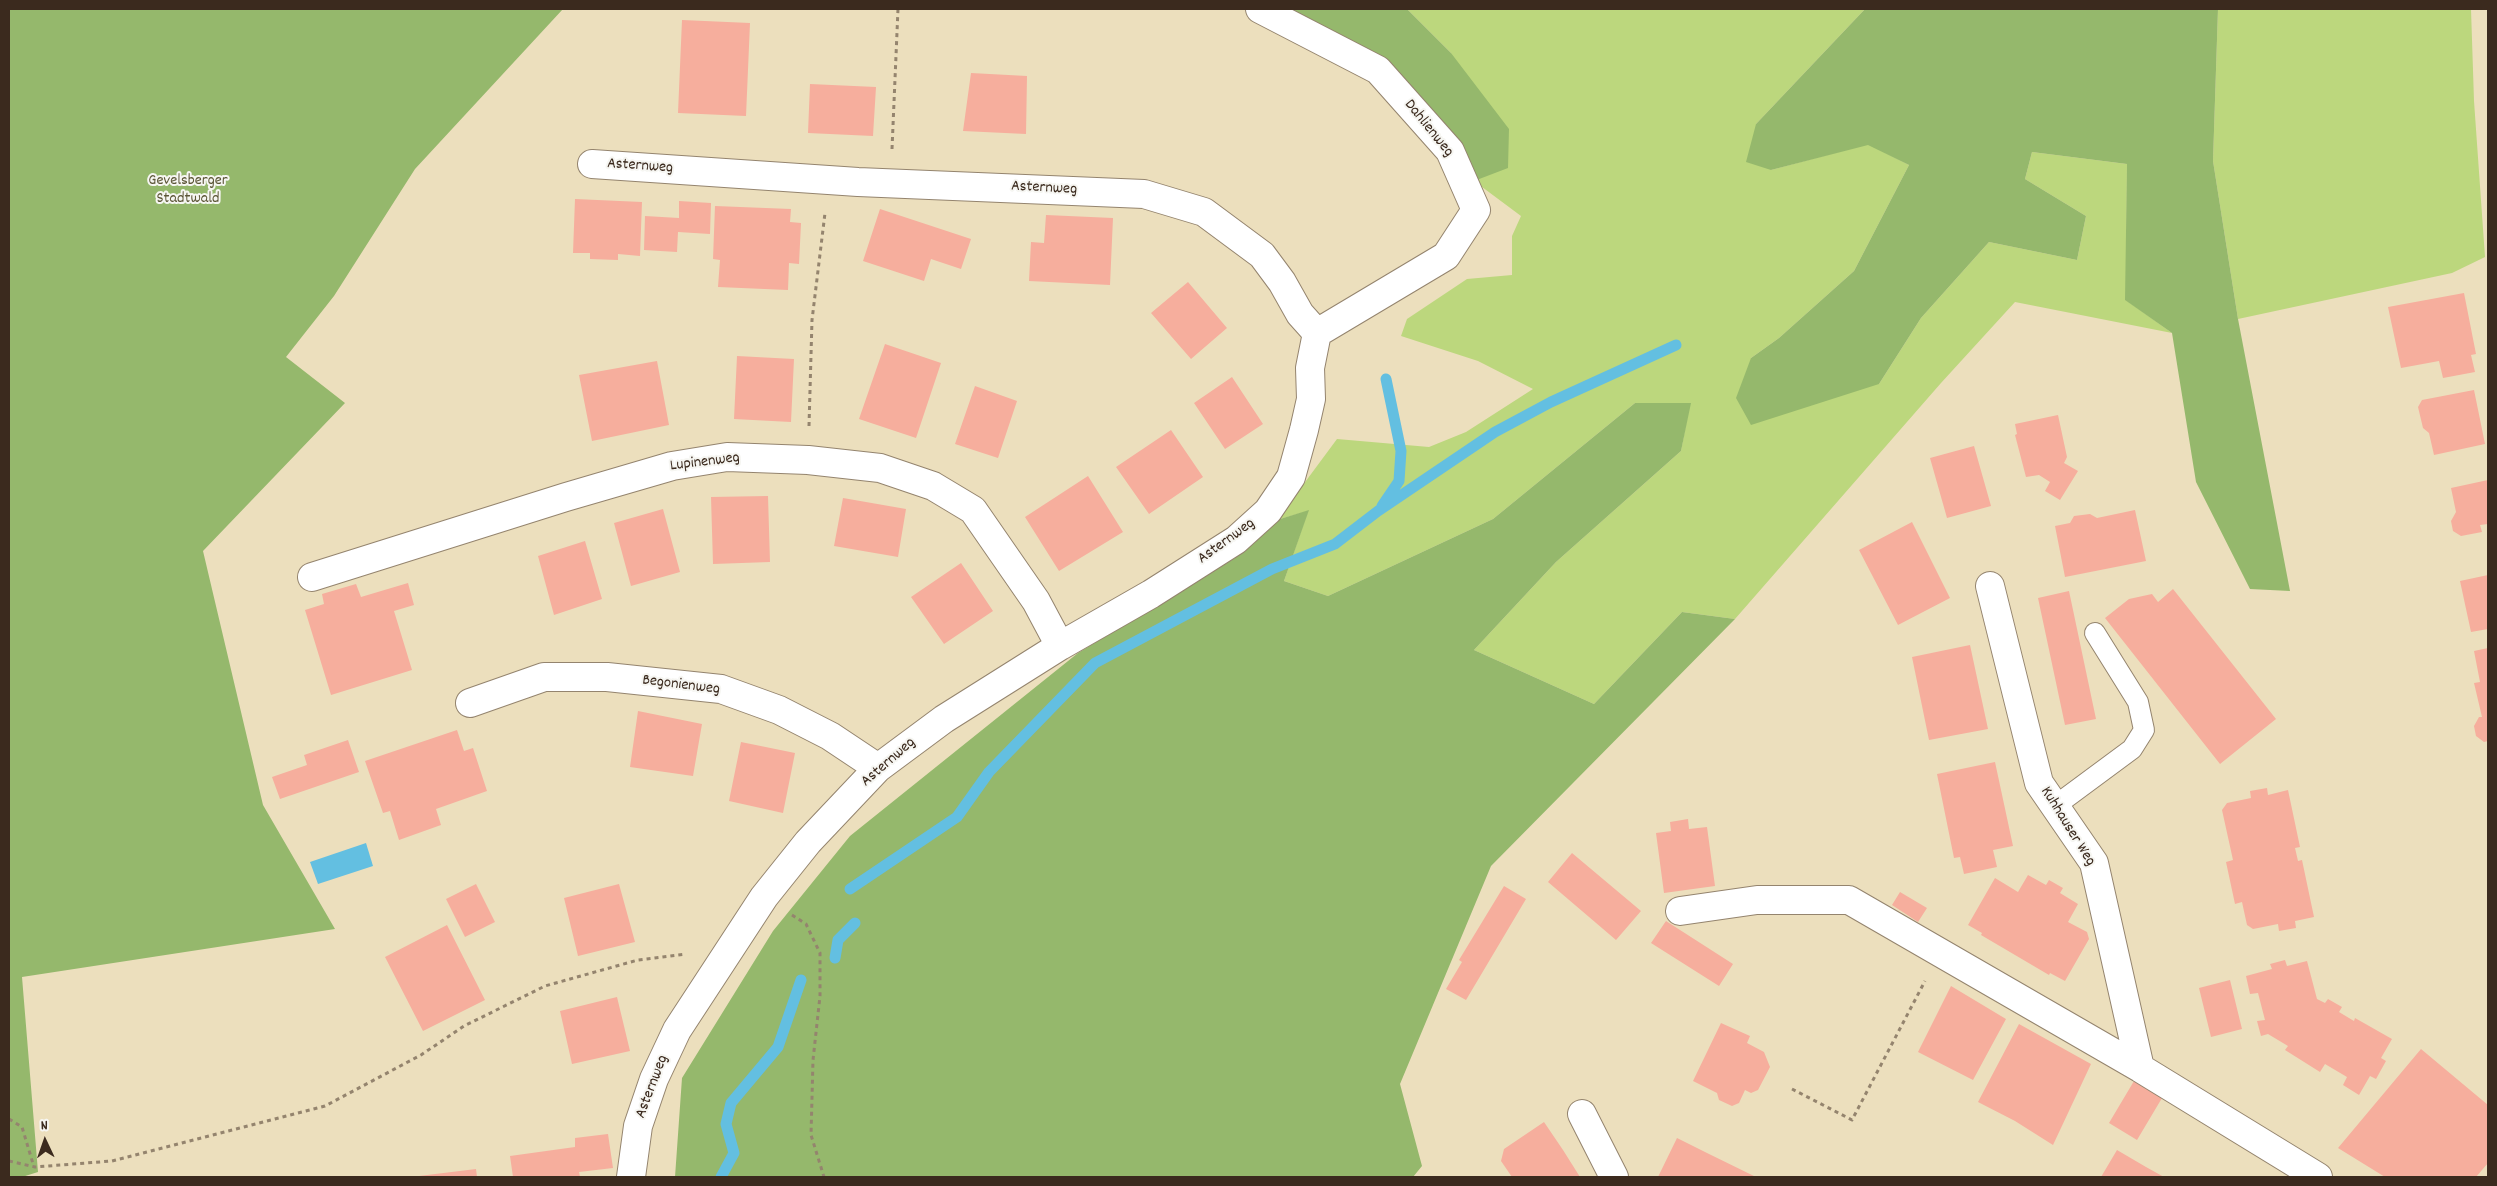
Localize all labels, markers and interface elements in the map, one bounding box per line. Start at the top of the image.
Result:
street label: Dahlienweg [1399,96,1457,162]
street label: Asternweg [606,155,674,179]
park label: Gevelsberger Stadtwald [148,172,228,210]
street label: Asternweg [1010,178,1078,200]
street label: Lupinenweg [669,449,741,477]
street label: Asternweg [1195,515,1259,569]
street label: Begonienweg [641,672,721,700]
street label: Asternweg [858,734,920,792]
street label: Kuhhauser Weg [2035,784,2099,870]
street label: Asternweg [632,1053,674,1121]
north arrow [20,1116,70,1166]
text: N [40,1116,48,1136]

